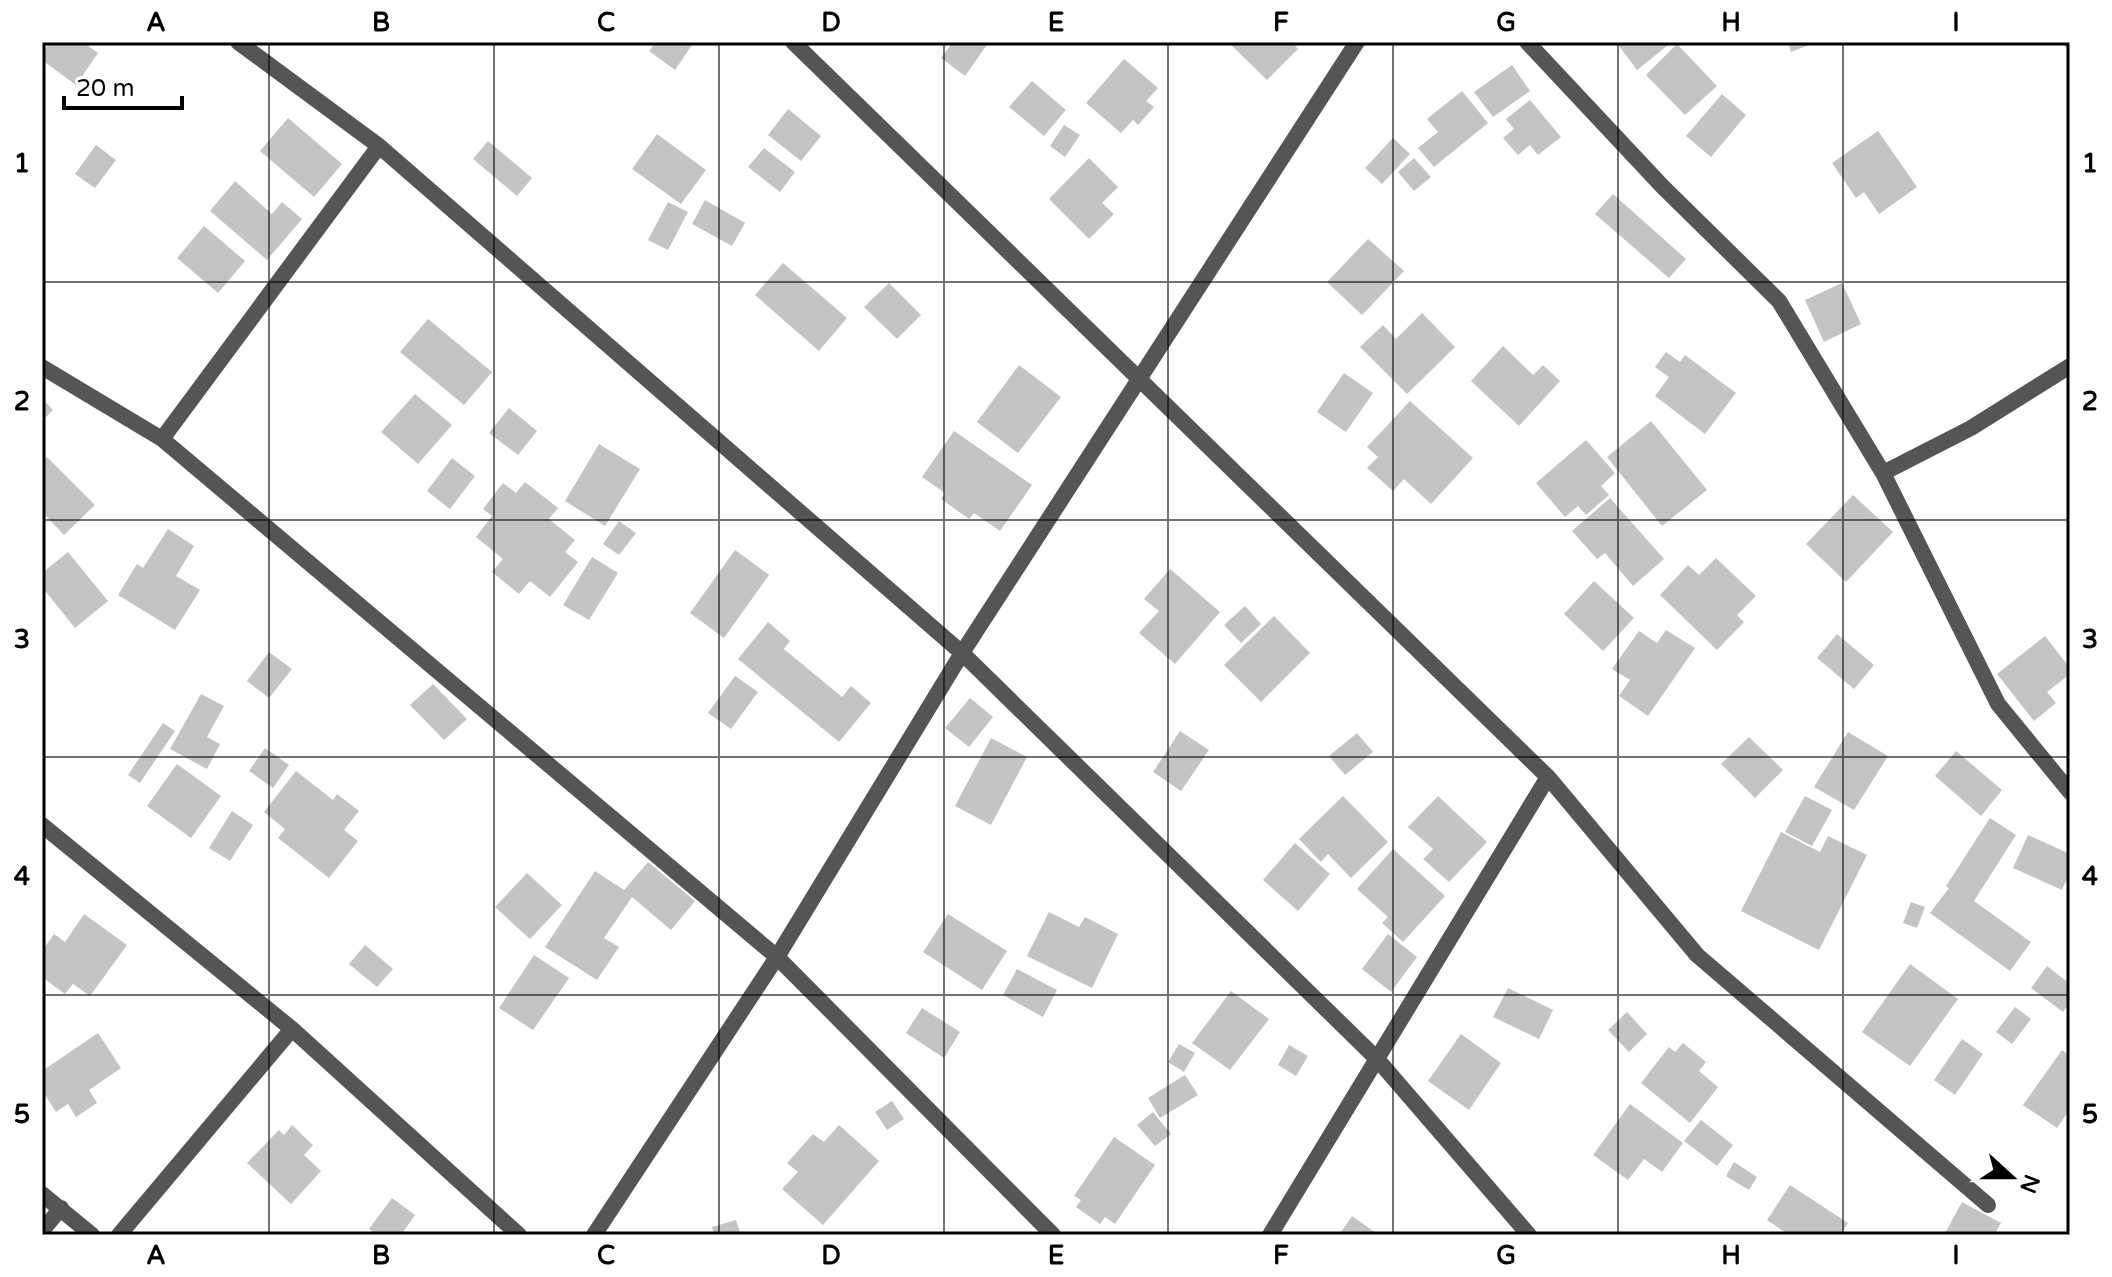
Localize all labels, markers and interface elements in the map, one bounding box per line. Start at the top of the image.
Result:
text: A [146,7,166,38]
text: B [372,7,390,38]
text: C [597,7,615,38]
text: D [821,7,841,38]
text: E [1048,7,1064,38]
text: F [1273,7,1289,38]
text: G [1496,7,1516,38]
text: H [1721,7,1741,38]
text: I [1952,7,1960,38]
scale bar [64,60,182,110]
text: 20 m [76,74,134,103]
text: 1 [14,148,30,179]
text: 1 [2082,148,2098,179]
text: 2 [14,386,30,417]
text: 2 [2082,386,2098,417]
text: 3 [14,624,30,655]
text: 3 [2082,624,2098,655]
text: 4 [14,861,30,892]
text: 4 [2082,861,2098,892]
text: 5 [14,1099,30,1130]
text: 5 [2082,1099,2098,1130]
north arrow [1972,1137,2052,1217]
text: N [2014,1171,2045,1197]
text: A [146,1240,166,1271]
text: B [372,1240,390,1271]
text: C [597,1240,615,1271]
text: D [821,1240,841,1271]
text: E [1048,1240,1064,1271]
text: F [1273,1240,1289,1271]
text: G [1496,1240,1516,1271]
text: H [1721,1240,1741,1271]
text: I [1952,1240,1960,1271]

